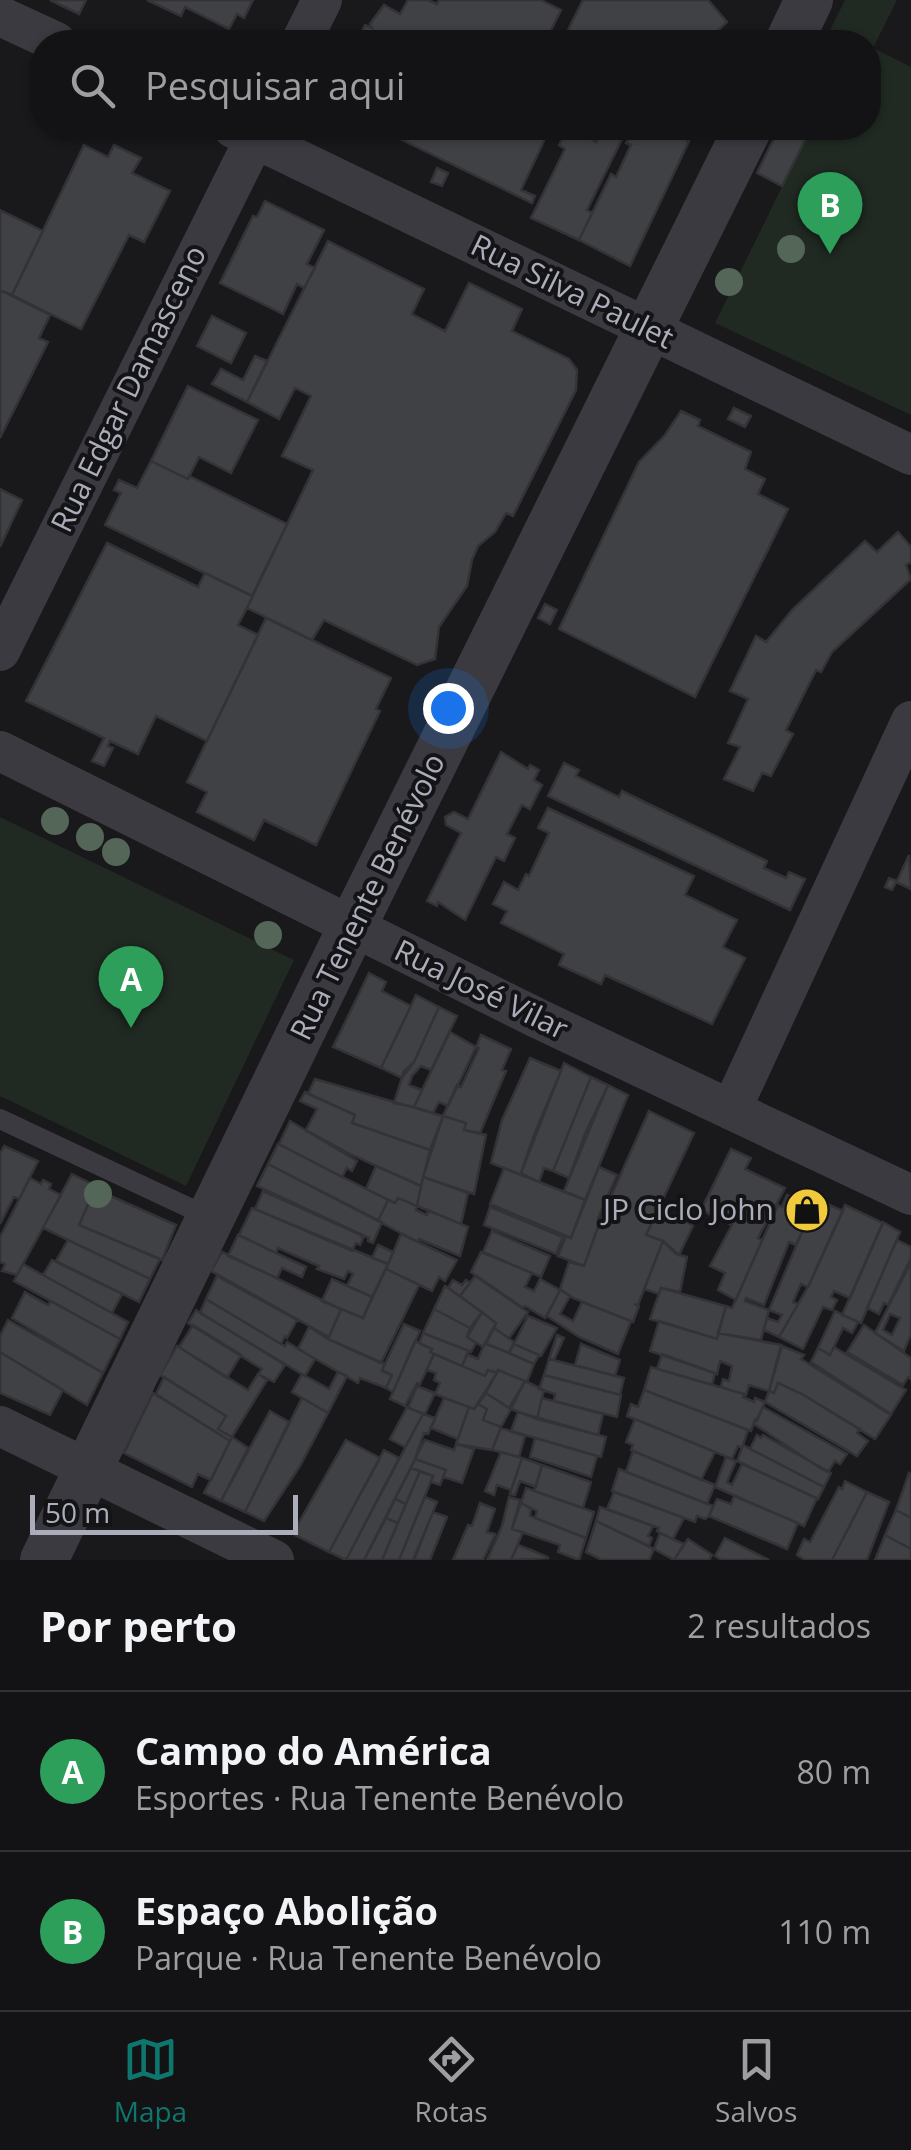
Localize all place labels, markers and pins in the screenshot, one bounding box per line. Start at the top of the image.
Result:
pin: B [798,172,862,254]
pin: A [98,946,164,1028]
shop icon: JP Ciclo John [784,1187,830,1233]
place label: JP Ciclo John [600,1188,774,1229]

